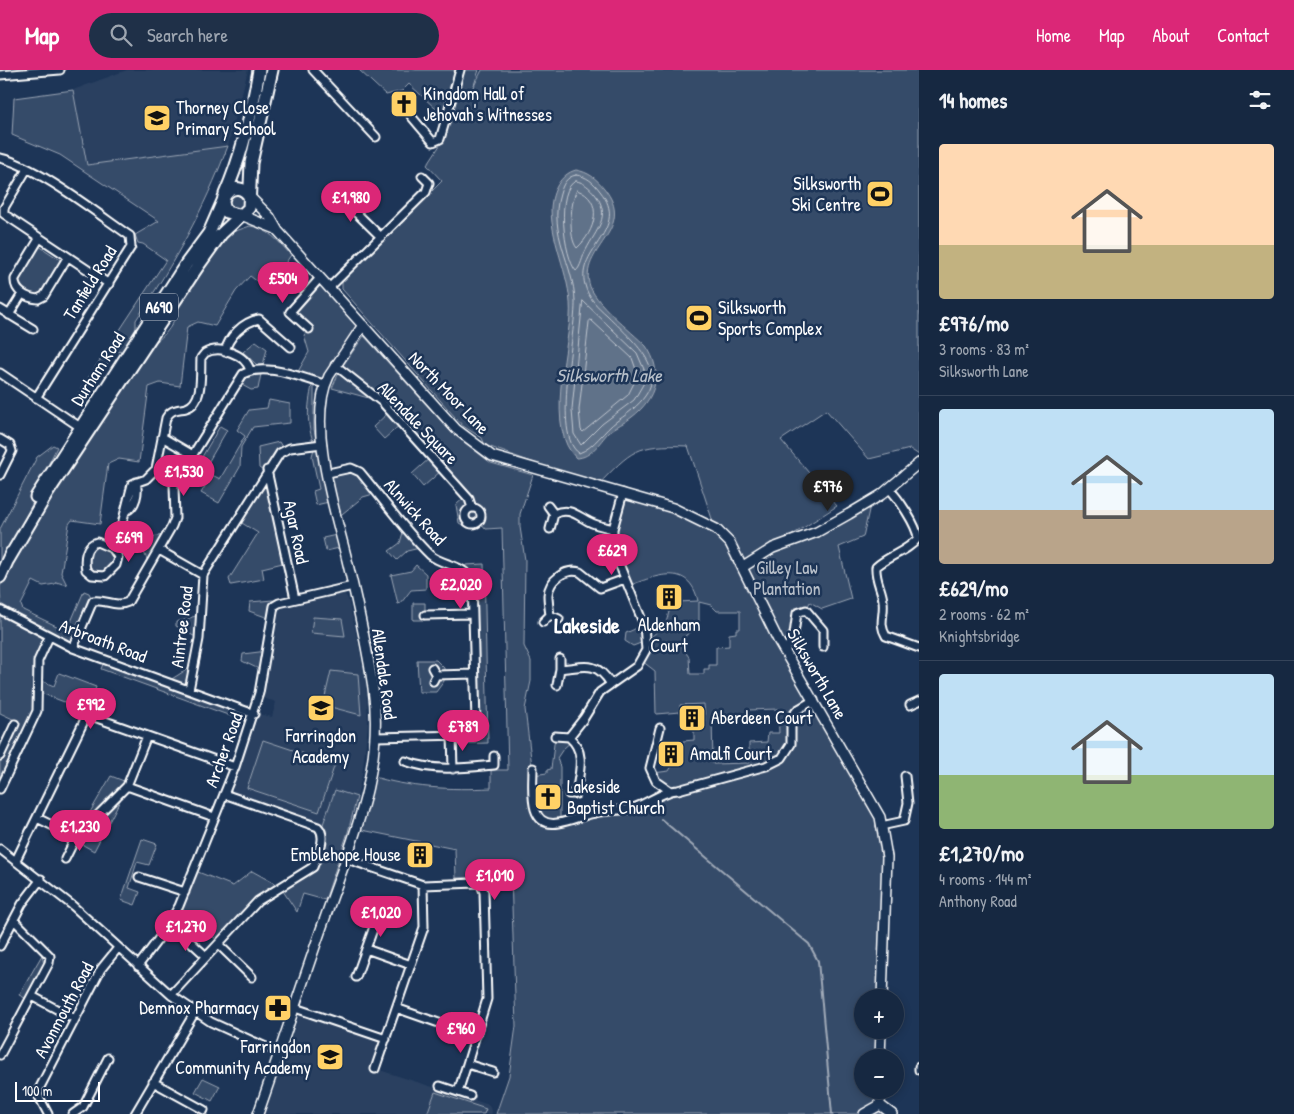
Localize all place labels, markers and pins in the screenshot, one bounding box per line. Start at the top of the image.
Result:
place label: Kingdom Hall of Jehovah's Witnesses [423,81,552,127]
church icon: Kingdom Hall of Jehovah's Witnesses [389,89,419,119]
place label: Thorney Close Primary School [176,95,276,141]
school or university icon: Thorney Close Primary School [142,103,172,133]
place label: Silksworth Ski Centre [792,171,861,217]
sports icon: Silksworth Ski Centre [865,179,895,209]
pin: £1,980 [310,180,392,223]
pin: £504 [253,262,313,304]
place label: Silksworth Sports Complex [718,295,823,341]
sports icon: Silksworth Sports Complex [684,303,714,333]
pin: £1,530 [143,454,225,497]
pin: £976 [798,470,858,512]
pin: £699 [99,520,159,563]
pin: £629 [582,534,642,576]
pin: £2,020 [420,568,502,610]
building icon: Aldenham Court [654,582,684,612]
place label: Aldenham Court [638,612,700,658]
pin: £992 [61,688,121,730]
school or university icon: Farringdon Academy [306,693,336,723]
building icon: Aberdeen Court [677,703,707,733]
place label: Aberdeen Court [711,705,813,730]
pin: £789 [433,710,493,752]
place label: Farringdon Academy [285,723,356,769]
building icon: Amalfi Court [656,739,686,769]
place label: Amalfi Court [690,741,772,766]
place label: Lakeside Baptist Church [567,774,665,820]
church icon: Lakeside Baptist Church [533,782,563,812]
pin: £1,230 [39,810,121,852]
building icon: Emblehope House [405,840,435,870]
place label: Emblehope House [291,842,401,867]
pin: £1,010 [454,858,536,901]
pin: £1,020 [340,896,422,938]
pin: £1,270 [145,910,227,952]
pharmacy icon: Demnox Pharmacy [263,993,293,1023]
place label: Demnox Pharmacy [139,995,259,1020]
pin: £960 [431,1012,491,1054]
place label: Farringdon Community Academy [175,1034,311,1080]
school or university icon: Farringdon Community Academy [315,1042,345,1072]

